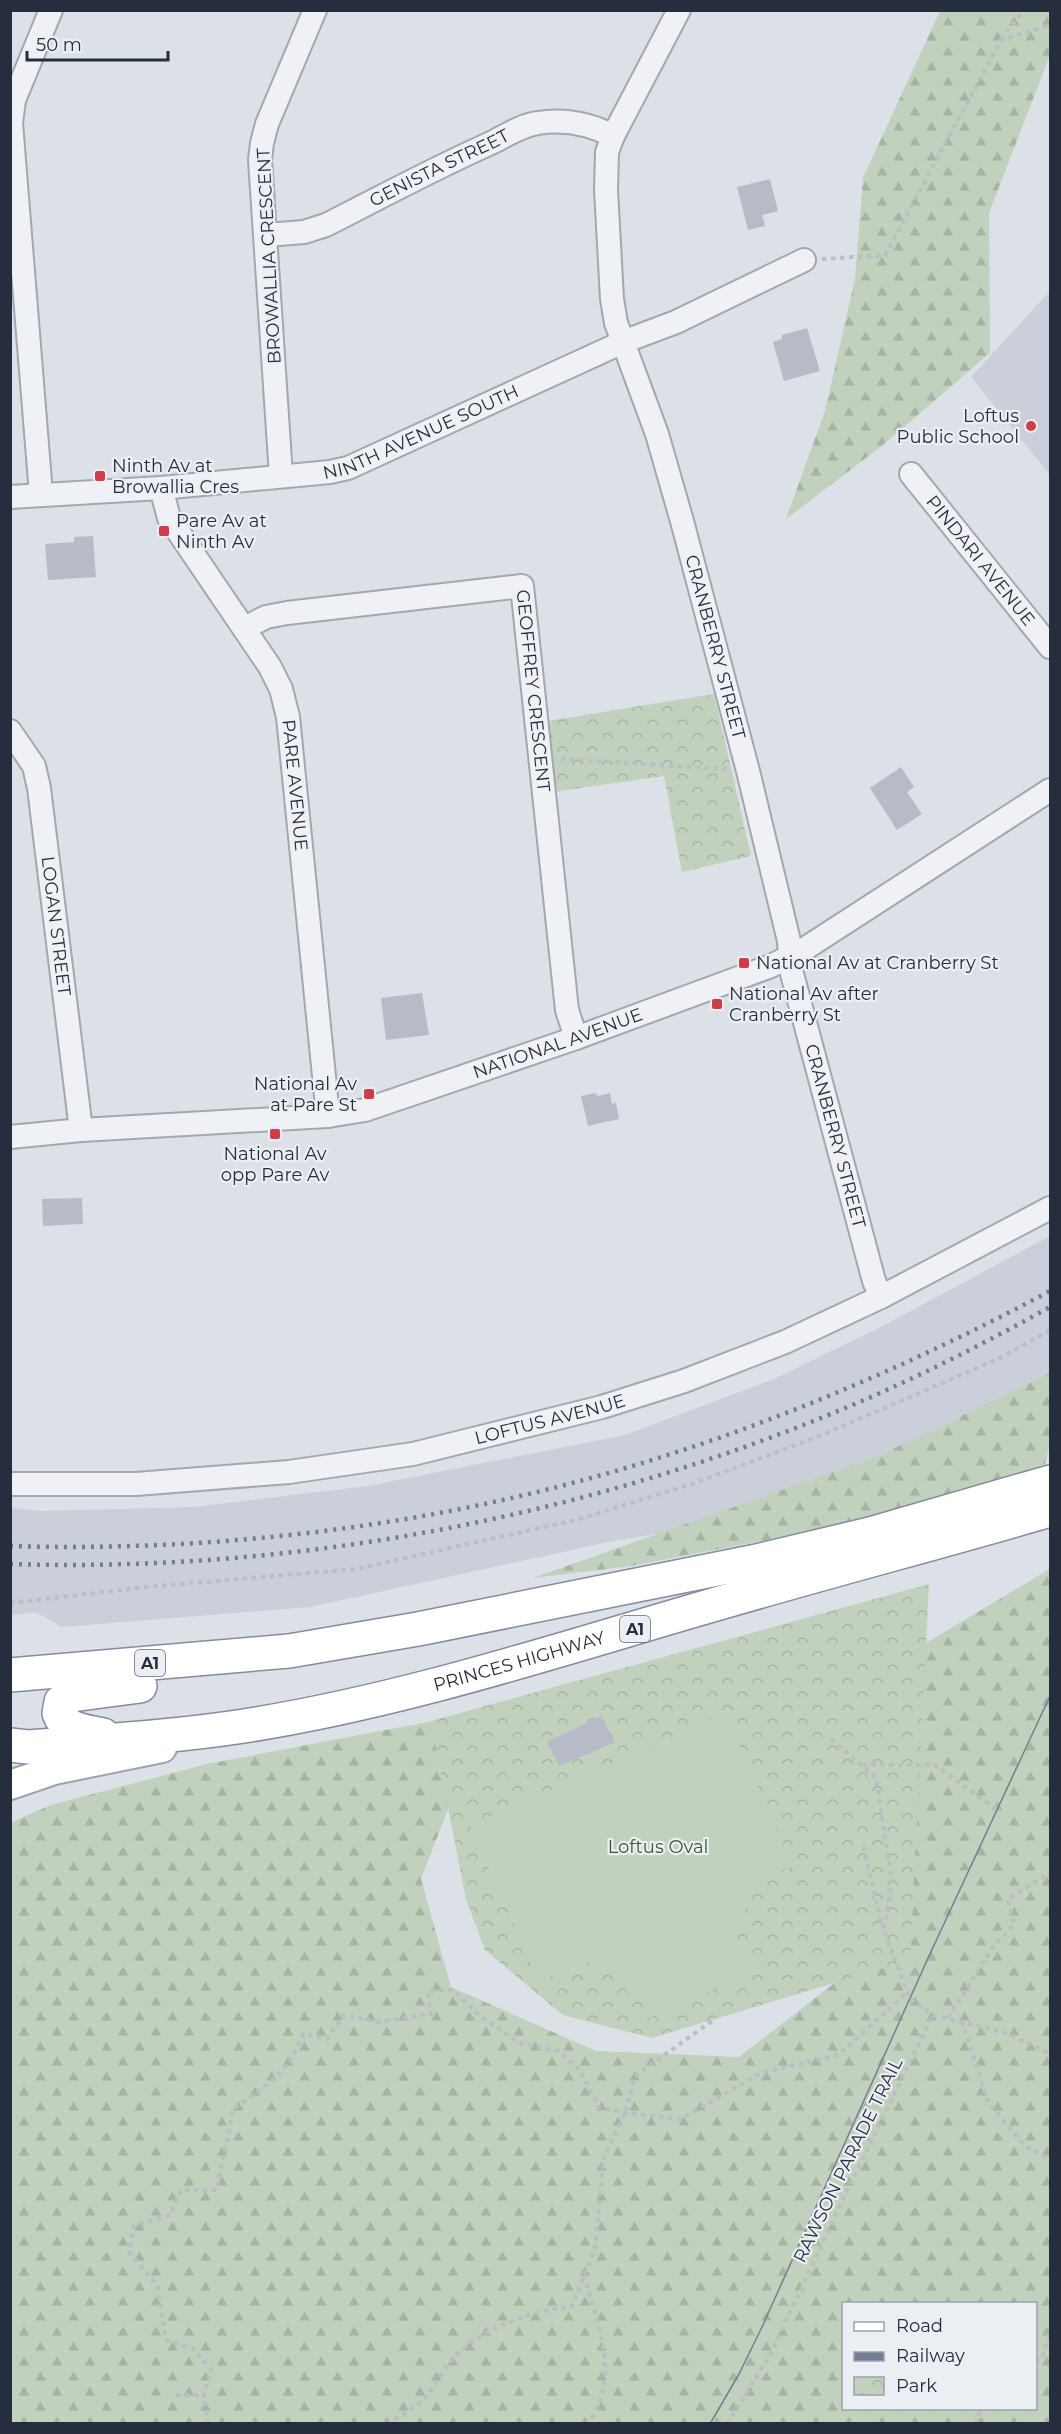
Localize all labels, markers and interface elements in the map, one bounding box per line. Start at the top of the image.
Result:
scale bar [27,24,168,62]
text: 50 m [36,34,82,56]
street label: GENISTA STREET [366,124,514,212]
street label: BROWALLIA CRESCENT [252,147,286,365]
street label: NINTH AVENUE SOUTH [321,380,522,484]
place label: Loftus Public School [897,405,1019,448]
marker: Loftus Public School [1024,419,1038,433]
place label: Ninth Av at Browallia Cres [112,455,239,498]
marker: Ninth Av at Browallia Cres [93,469,107,483]
street label: PINDARI AVENUE [921,491,1040,630]
place label: Pare Av at Ninth Av [176,510,267,553]
marker: Pare Av at Ninth Av [157,524,171,538]
street label: CRANBERRY STREET [680,553,750,742]
street label: GEOFFREY CRESCENT [511,588,555,794]
street label: PARE AVENUE [277,718,312,852]
street label: LOGAN STREET [36,855,75,998]
place label: National Av at Cranberry St [756,952,999,974]
marker: National Av at Cranberry St [737,956,751,970]
place label: National Av after Cranberry St [729,983,879,1026]
marker: National Av after Cranberry St [710,997,724,1011]
street label: NATIONAL AVENUE [470,1003,645,1083]
street label: CRANBERRY STREET [800,1042,871,1231]
place label: National Av at Pare St [254,1073,357,1116]
marker: National Av at Pare St [362,1087,376,1101]
marker: National Av opp Pare Av [268,1127,282,1141]
place label: National Av opp Pare Av [221,1143,329,1186]
street label: LOFTUS AVENUE [472,1389,628,1449]
road number: A1 [620,1616,650,1642]
street label: PRINCES HIGHWAY [431,1626,608,1696]
road number: A1 [135,1650,165,1676]
park label: Loftus Oval [608,1836,708,1858]
street label: RAWSON PARADE TRAIL [789,2054,907,2266]
legend [842,2302,1037,2410]
text: Road [896,2315,943,2337]
text: Railway [896,2345,965,2367]
text: Park [896,2375,937,2397]

